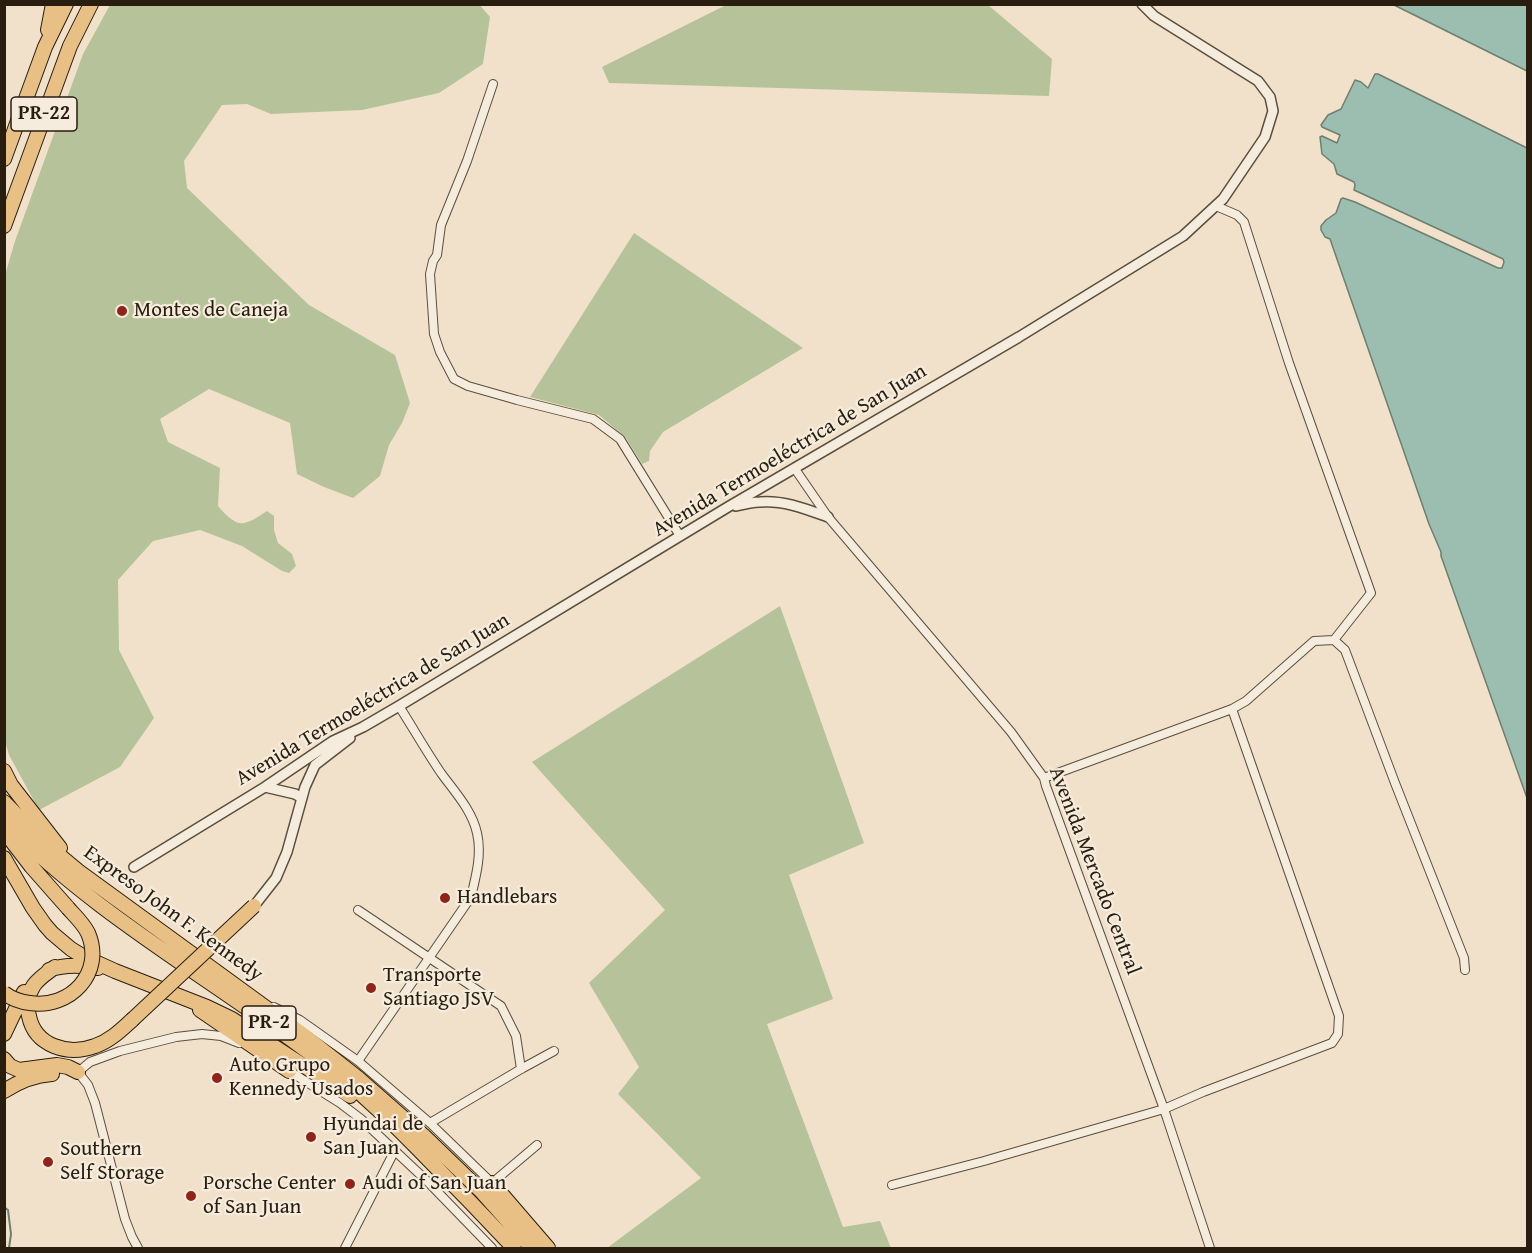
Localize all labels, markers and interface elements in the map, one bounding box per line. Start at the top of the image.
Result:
road number: PR-22 [11,97,77,131]
place label: Montes de Caneja [134,298,288,324]
marker: Montes de Caneja [115,304,129,318]
street label: Avenida Termoeléctrica de San Juan [649,359,931,543]
street label: Avenida Termoeléctrica de San Juan [232,608,514,792]
street label: Avenida Mercado Central [1043,763,1145,979]
street label: Expreso John F. Kennedy [78,841,268,987]
place label: Handlebars [457,885,557,911]
marker: Handlebars [438,891,452,905]
place label: Transporte Santiago JSV [383,963,495,1013]
marker: Transporte Santiago JSV [364,981,378,995]
road number: PR-2 [242,1006,296,1040]
place label: Auto Grupo Kennedy Usados [229,1053,373,1103]
marker: Auto Grupo Kennedy Usados [210,1071,224,1085]
place label: Hyundai de San Juan [323,1112,423,1162]
marker: Hyundai de San Juan [304,1130,318,1144]
place label: Southern Self Storage [60,1137,164,1187]
marker: Southern Self Storage [41,1155,55,1169]
place label: Porsche Center of San Juan [203,1171,336,1221]
place label: Audi of San Juan [362,1171,506,1197]
marker: Audi of San Juan [343,1177,357,1191]
marker: Porsche Center of San Juan [184,1189,198,1203]

